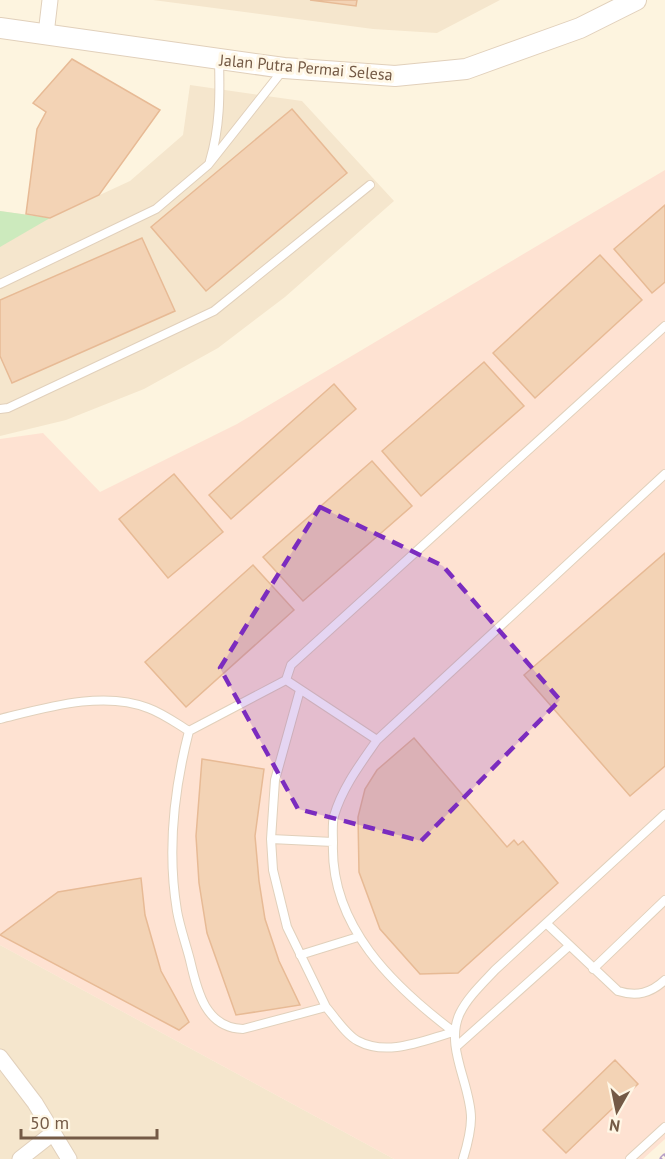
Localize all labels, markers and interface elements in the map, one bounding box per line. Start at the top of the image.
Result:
street label: Jalan Putra Permai Selesa [218,49,393,85]
north arrow [587,1081,647,1141]
scale bar [21,1102,158,1140]
text: 50 m [30,1111,69,1134]
text: N [608,1115,621,1137]

